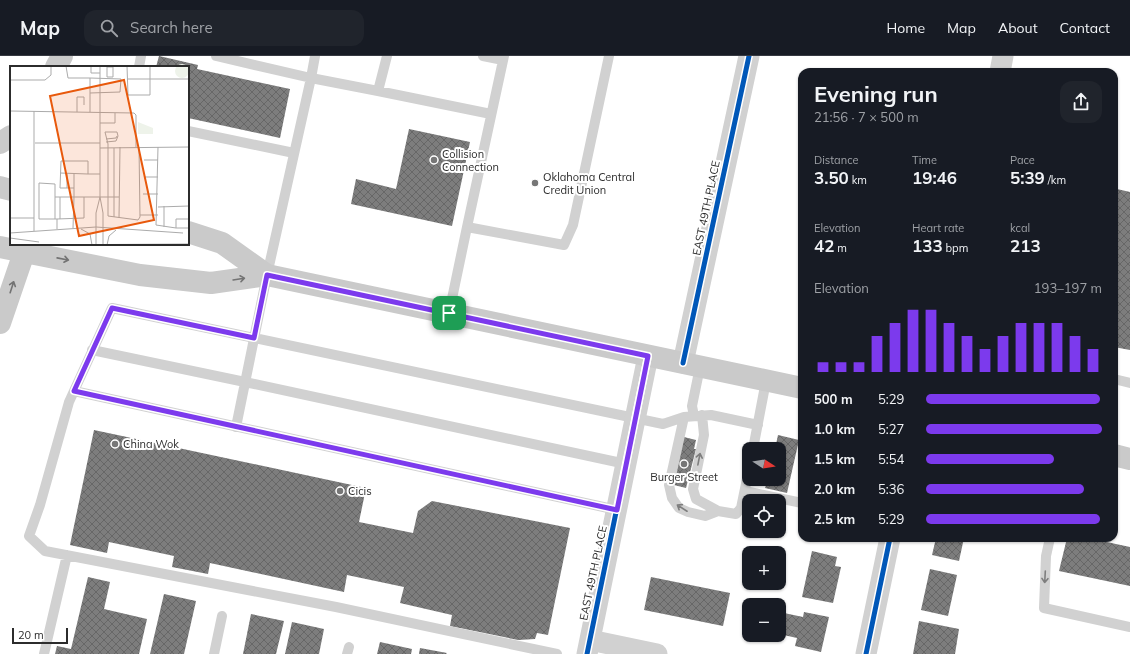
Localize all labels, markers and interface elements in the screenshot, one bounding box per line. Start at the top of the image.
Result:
search box [84,10,364,46]
text: Map [20,16,60,40]
icon: search [98,17,120,39]
text: Search here [130,18,213,37]
text: Home [886,19,925,37]
text: Map [947,19,976,37]
text: About [998,19,1038,37]
text: Contact [1060,19,1110,37]
inset map [10,66,189,245]
text: Evening run [814,80,938,108]
button: share [1060,81,1102,123]
text: 21:56 · 7 × 500 m [814,109,919,125]
place label: Collision Connection [442,147,499,174]
text: Distance [814,153,858,167]
text: Time [912,153,937,167]
text: Pace [1010,153,1035,167]
marker: Collision Connection [429,155,439,165]
street label: EAST 49TH PLACE [689,159,723,257]
text: 3.50 [814,167,849,188]
text: 19:46 [912,167,957,188]
text: 5:39 [1010,167,1045,188]
place label: Oklahoma Central Credit Union [543,170,635,197]
text: km [849,173,867,187]
text: /km [1045,173,1066,187]
marker: Oklahoma Central Credit Union [530,178,540,188]
text: Elevation [814,221,861,235]
text: Heart rate [912,221,964,235]
text: kcal [1010,221,1030,235]
text: 42 [814,235,834,256]
text: 133 [912,235,943,256]
text: 213 [1010,235,1041,256]
text: m [834,241,847,255]
text: bpm [943,241,968,255]
one-way arrow [56,256,69,264]
one-way arrow [232,275,245,283]
text: Elevation [814,280,869,296]
text: 193–197 m [1034,280,1102,296]
one-way arrow [9,281,16,294]
pin [432,296,466,330]
icon: arrive [438,302,460,324]
text: 500 m [814,391,853,407]
text: 5:29 [878,391,904,407]
text: 1.0 km [814,421,855,437]
text: 5:27 [878,421,904,437]
place label: China Wok [123,437,179,451]
marker: China Wok [110,439,120,449]
north arrow [742,442,786,486]
map controls [742,442,786,642]
text: 1.5 km [814,451,855,467]
text: 5:54 [878,451,904,467]
one-way arrow [695,453,703,466]
marker: Burger Street [679,459,689,469]
place label: Burger Street [650,470,718,484]
text: 2.0 km [814,481,855,497]
text: 5:36 [878,481,904,497]
place label: Cicis [348,484,372,498]
marker: Cicis [335,486,345,496]
button: locate [742,494,786,538]
one-way arrow [677,504,688,512]
text: 2.5 km [814,511,855,527]
text: 5:29 [878,511,904,527]
street label: EAST 49TH PLACE [576,524,610,622]
button: + [742,546,786,590]
one-way arrow [1042,570,1049,583]
button: − [742,598,786,642]
scale bar [12,626,68,645]
text: 20 m [18,628,44,642]

